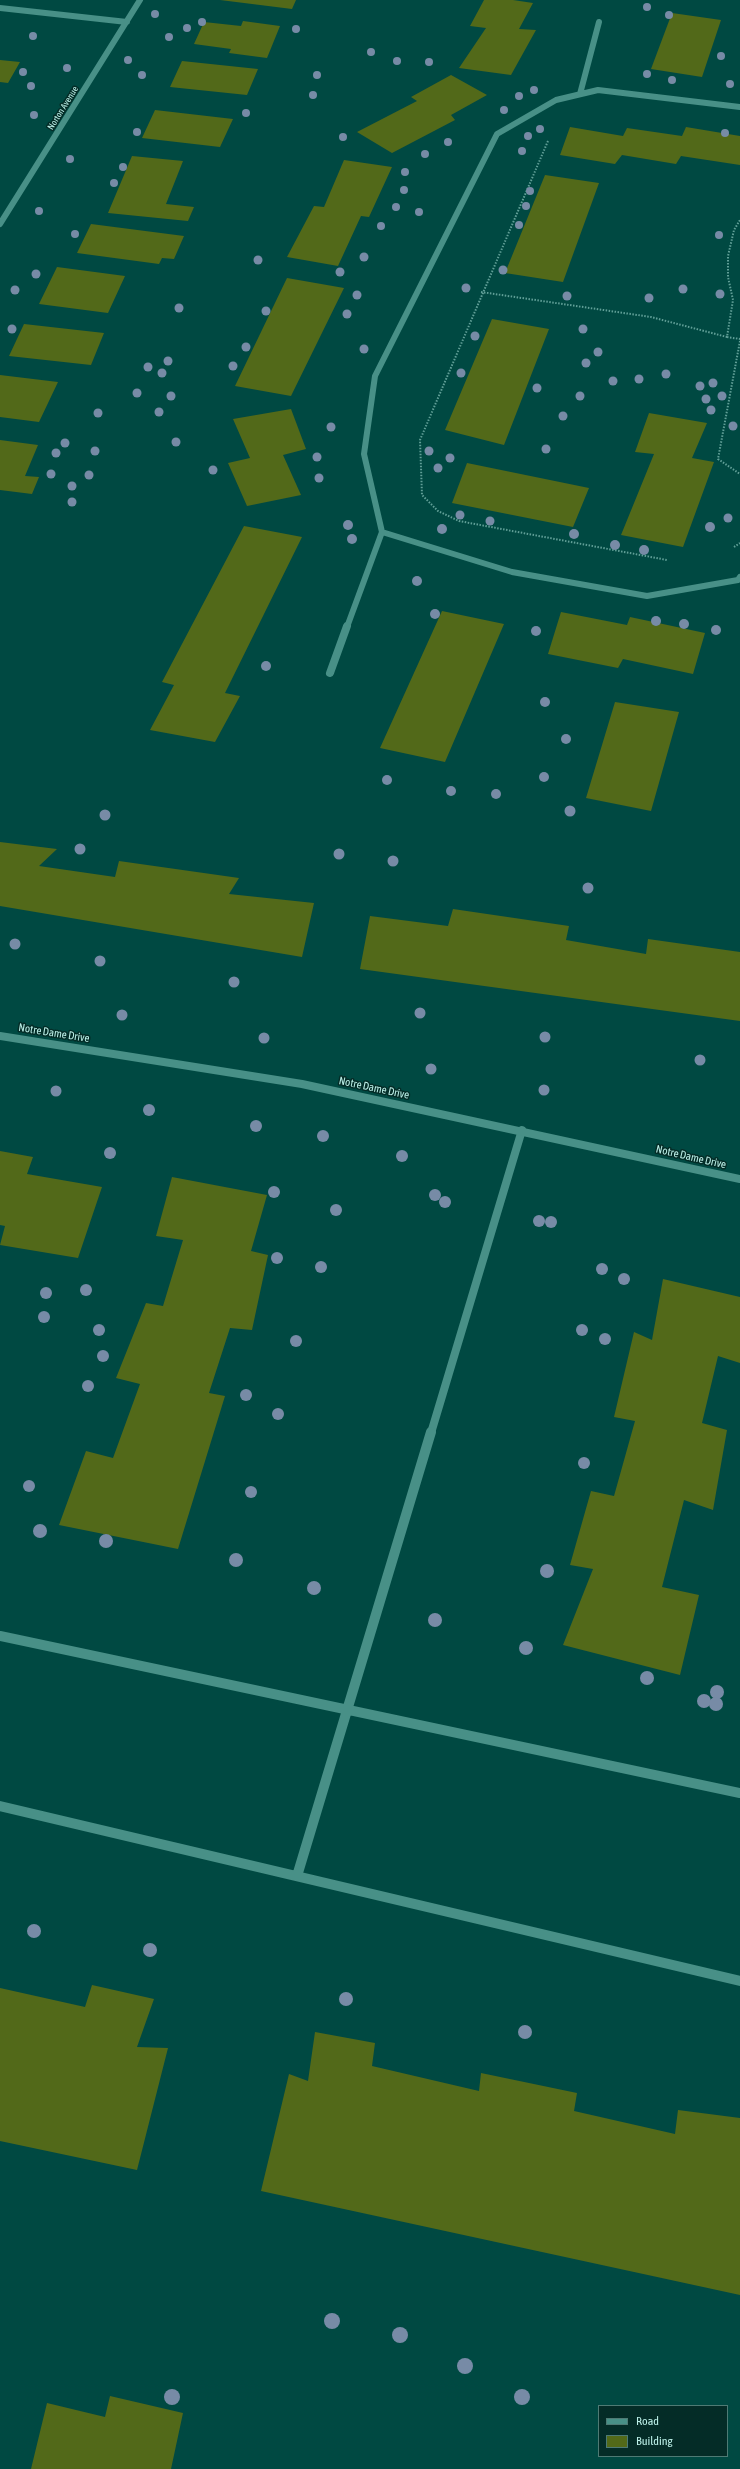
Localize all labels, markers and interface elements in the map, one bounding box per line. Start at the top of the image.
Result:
street label: Norton Avenue [45,84,81,132]
street label: Notre Dame Drive [18,1021,90,1045]
street label: Notre Dame Drive [338,1074,410,1102]
street label: Notre Dame Drive [655,1143,727,1171]
legend [598,2405,728,2457]
text: Road [636,2414,659,2428]
text: Building [636,2434,673,2448]

